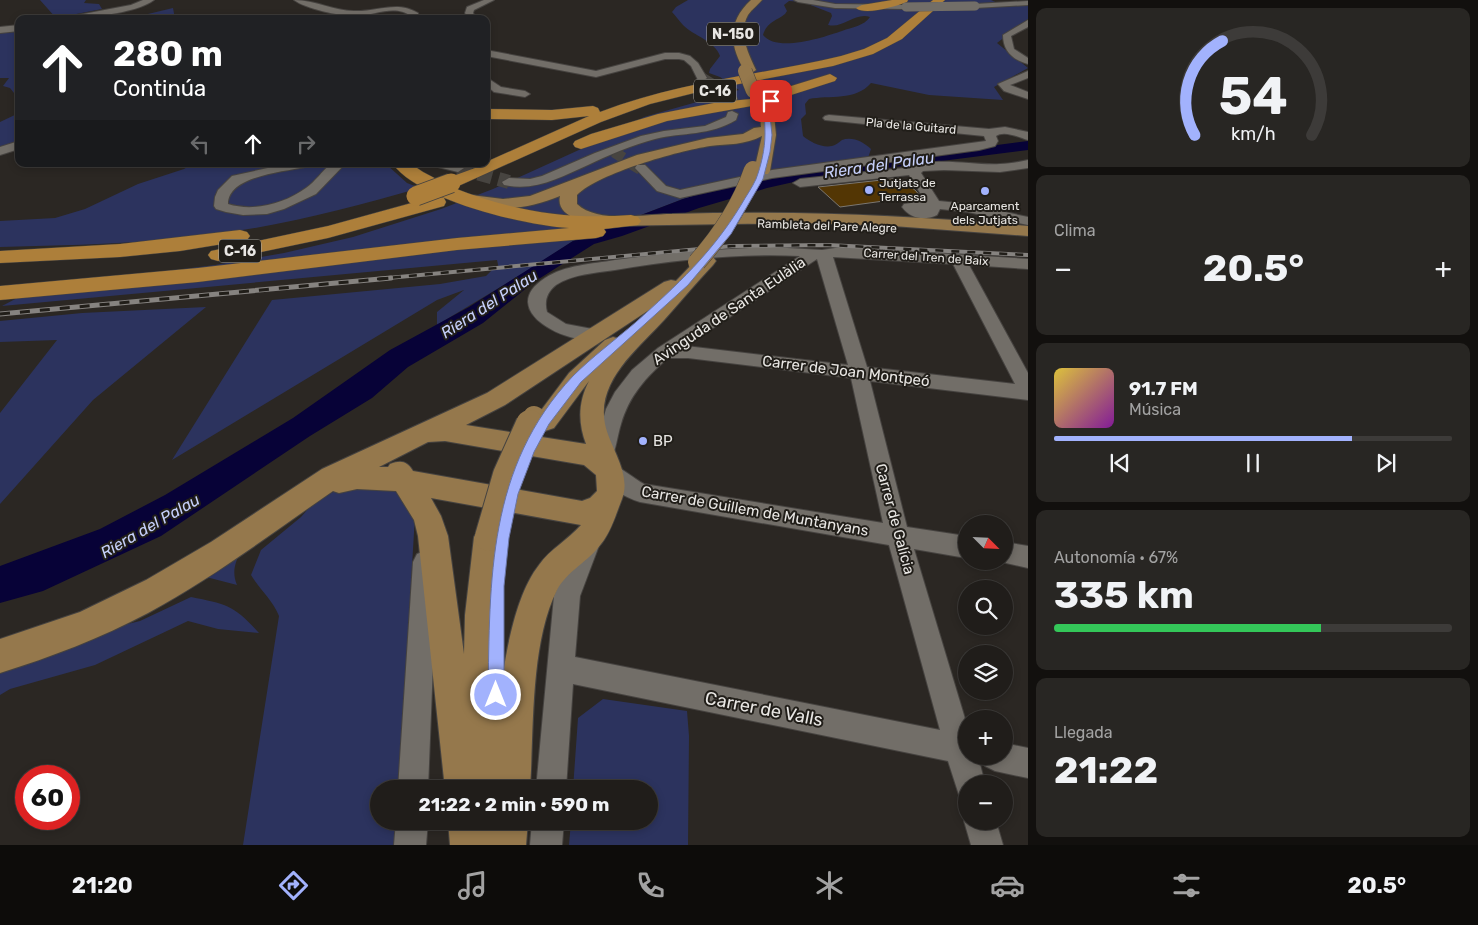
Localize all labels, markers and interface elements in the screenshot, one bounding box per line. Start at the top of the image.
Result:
road number: N-150 [707,22,759,46]
text: 280 m [113,33,223,75]
icon: ahead [30,35,95,100]
text: 54 [1218,65,1288,127]
text: Continúa [113,75,206,102]
road number: C-16 [694,80,736,102]
pin [750,80,792,122]
icon: arrive [757,87,785,115]
street label: Pla de la Guitard [865,115,957,137]
text: km/h [1231,123,1275,144]
icon: left [186,130,214,158]
icon: ahead [239,130,267,158]
icon: right [292,130,320,158]
water label: Riera del Palau [822,148,936,182]
place label: Jutjats de Terrassa [879,176,936,204]
marker: Jutjats de Terrassa [863,184,875,196]
marker: Aparcament dels Jutjats [979,185,991,197]
place label: Aparcament dels Jutjats [951,199,1020,227]
street label: Rambleta del Pare Alegre [757,217,897,235]
text: Clima [1054,221,1095,240]
road number: C-16 [219,240,261,262]
text: 20.5° [1203,245,1304,291]
street label: Carrer del Tren de Baix [863,246,989,268]
text: − [1054,252,1072,285]
text: + [1435,252,1452,285]
street label: Avinguda de Santa Eulàlia [649,253,809,369]
water label: Riera del Palau [437,265,541,342]
street label: Carrer de Joan Montpeó [761,352,931,390]
text: 91.7 FM [1129,377,1198,400]
text: Música [1129,400,1181,419]
place label: BP [653,432,673,450]
marker: BP [637,435,649,447]
icon: previous [1106,449,1134,477]
icon: pause [1239,449,1267,477]
icon: next [1372,449,1400,477]
street label: Carrer de Galícia [872,462,918,576]
street label: Carrer de Guillem de Muntanyans [640,482,870,540]
water label: Riera del Palau [97,490,203,562]
north arrow [958,515,1012,570]
map controls [958,515,1013,830]
text: Autonomía · 67% [1054,548,1178,567]
text: 335 km [1054,572,1194,618]
button: search [958,580,1013,635]
button: layers [958,645,1013,700]
position arrow [469,668,521,720]
street label: Carrer de Valls [703,687,825,731]
button: + [958,710,1013,765]
text: Llegada [1054,723,1113,742]
text: 21:22 [1054,747,1158,793]
speed limit sign: 60 [15,765,80,830]
button: − [958,775,1013,830]
text: 21:22 · 2 min · 590 m [418,793,610,816]
icon: directions [276,868,311,903]
icon: music [455,868,490,903]
icon: phone [633,868,668,903]
icon: climate [812,868,847,903]
icon: car [990,868,1025,903]
icon: filters [1169,868,1204,903]
text: 21:20 [72,872,133,899]
text: 20.5° [1348,872,1406,899]

